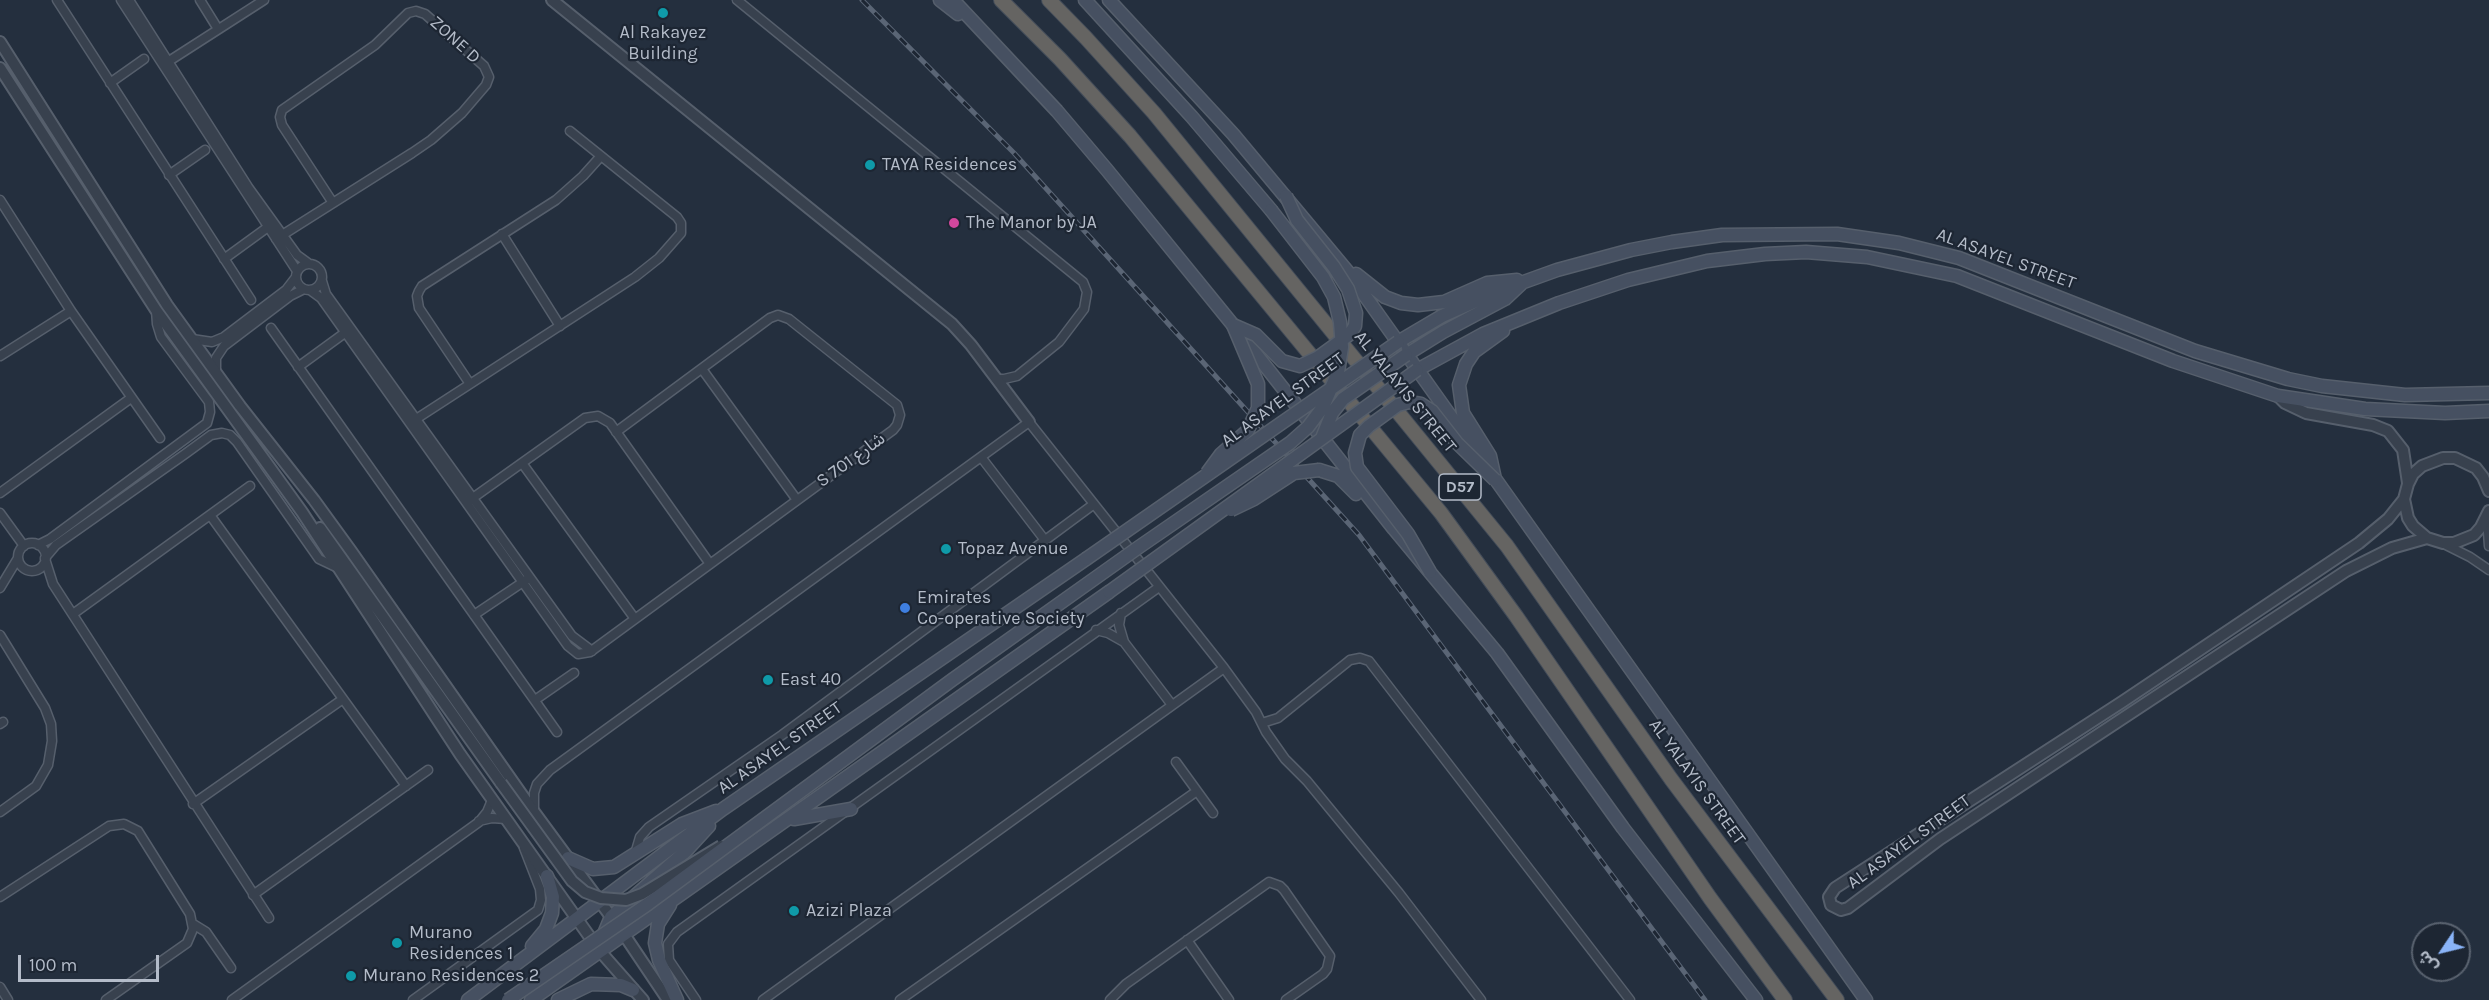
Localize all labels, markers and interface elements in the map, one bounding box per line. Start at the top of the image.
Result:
marker: Al Rakayez Building [656,6,670,20]
street label: ZONE D [425,12,485,68]
place label: Al Rakayez Building [620,22,706,64]
place label: TAYA Residences [882,154,1017,176]
marker: TAYA Residences [863,158,877,172]
place label: The Manor by JA [966,212,1097,234]
marker: The Manor by JA [947,216,961,230]
street label: AL ASAYEL STREET [1933,224,2079,294]
street label: AL YALAYIS STREET [1349,327,1461,457]
street label: AL ASAYEL STREET [1217,348,1349,452]
street label: S 701 شارع [812,428,890,492]
road number: D57 [1439,474,1481,500]
place label: Topaz Avenue [958,538,1068,560]
marker: Topaz Avenue [939,542,953,556]
place label: Emirates Co-operative Society [917,587,1085,630]
marker: Emirates Co-operative Society [898,601,912,615]
place label: East 40 [780,669,841,691]
marker: East 40 [761,673,775,687]
street label: AL ASAYEL STREET [714,697,846,799]
street label: AL YALAYIS STREET [1644,715,1750,849]
street label: AL ASAYEL STREET [1843,790,1975,894]
place label: Azizi Plaza [806,900,892,922]
marker: Azizi Plaza [787,904,801,918]
place label: Murano Residences 1 [409,922,513,964]
north arrow [2411,922,2471,982]
marker: Murano Residences 1 [390,936,404,950]
scale bar [21,943,162,981]
text: ش [2413,947,2442,976]
text: 100 m [29,954,77,976]
place label: Murano Residences 2 [363,965,539,987]
marker: Murano Residences 2 [344,969,358,983]

